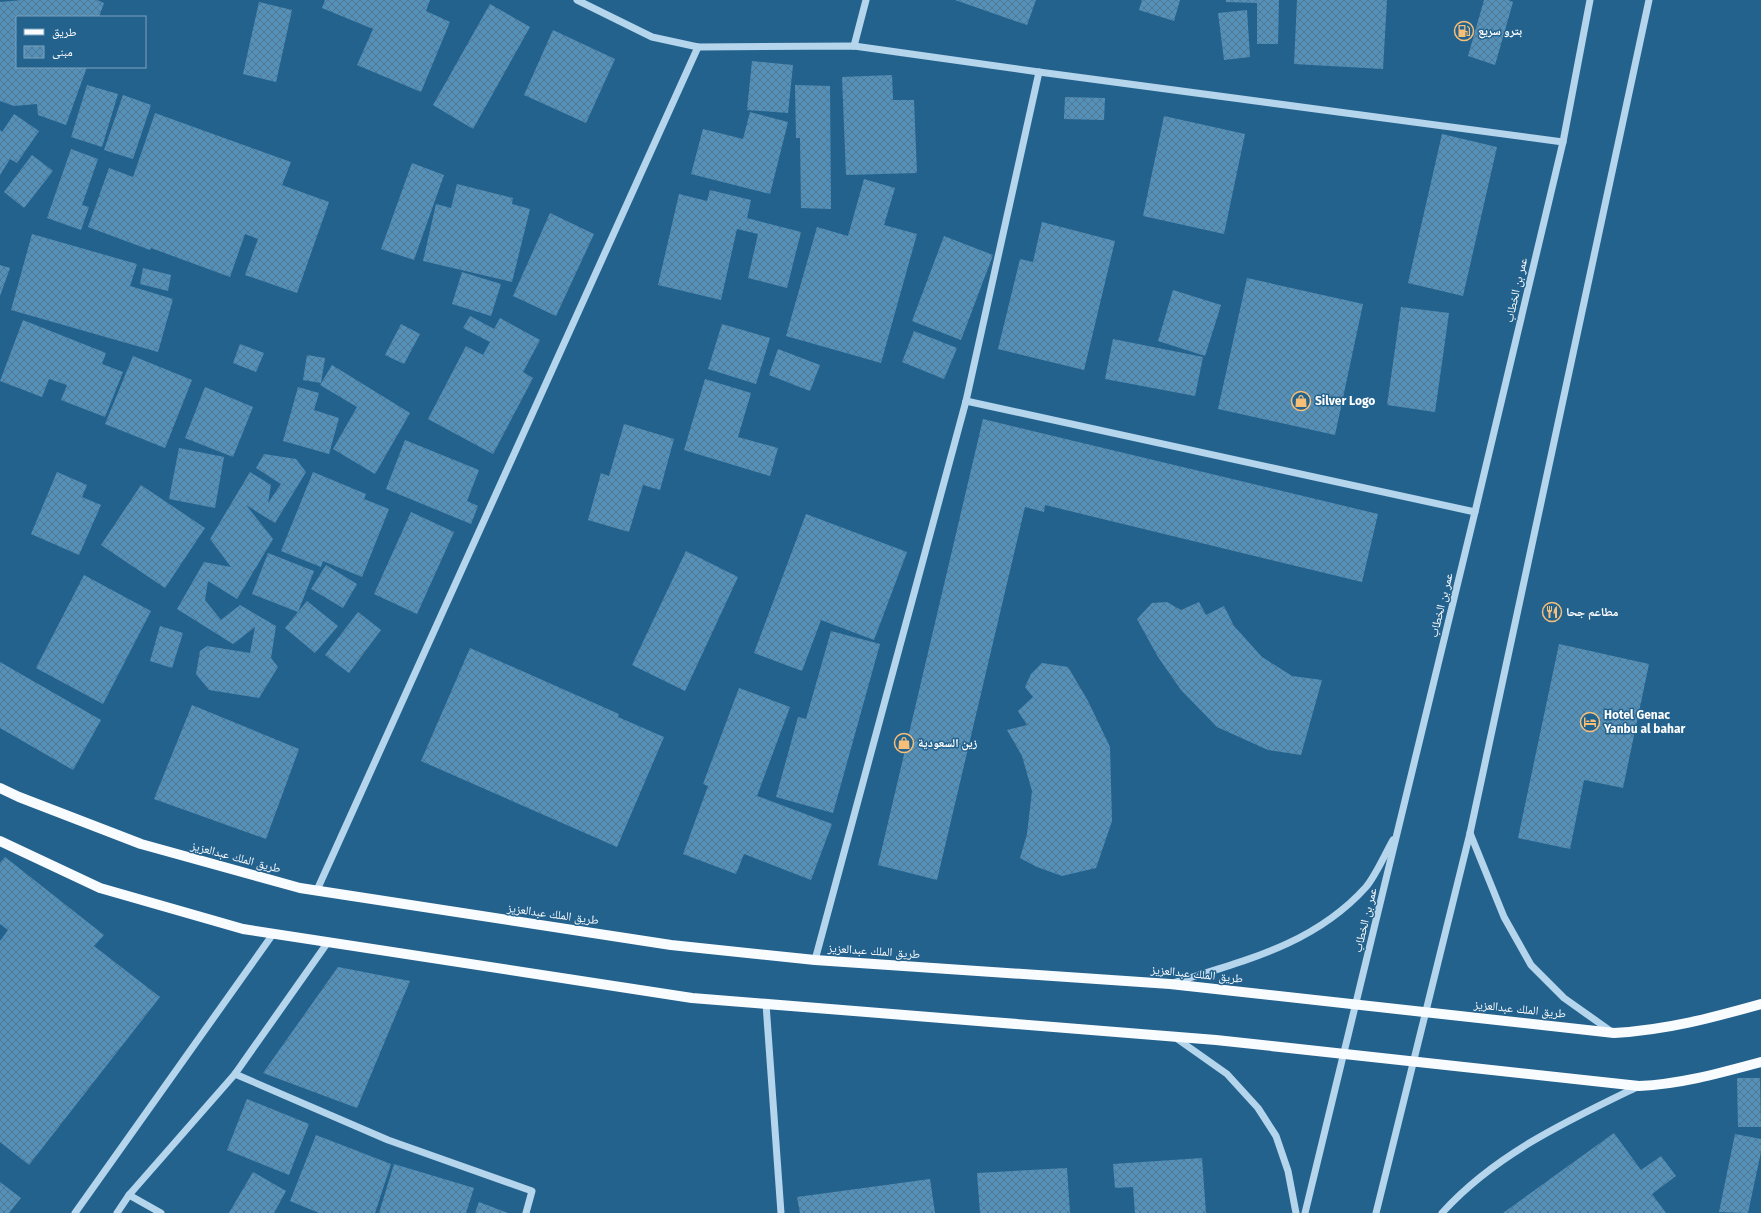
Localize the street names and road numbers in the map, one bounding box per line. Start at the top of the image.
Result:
street label: عمر بن الخطاب [1502,256,1531,324]
street label: عمر بن الخطاب [1426,571,1456,639]
street label: طريق الملك عبدالعزيز [188,838,283,876]
street label: عمر بن الخطاب [1350,886,1380,954]
street label: طريق الملك عبدالعزيز [505,900,600,928]
street label: طريق الملك عبدالعزيز [826,941,921,962]
street label: طريق الملك عبدالعزيز [1149,962,1244,986]
street label: طريق الملك عبدالعزيز [1472,997,1567,1021]

